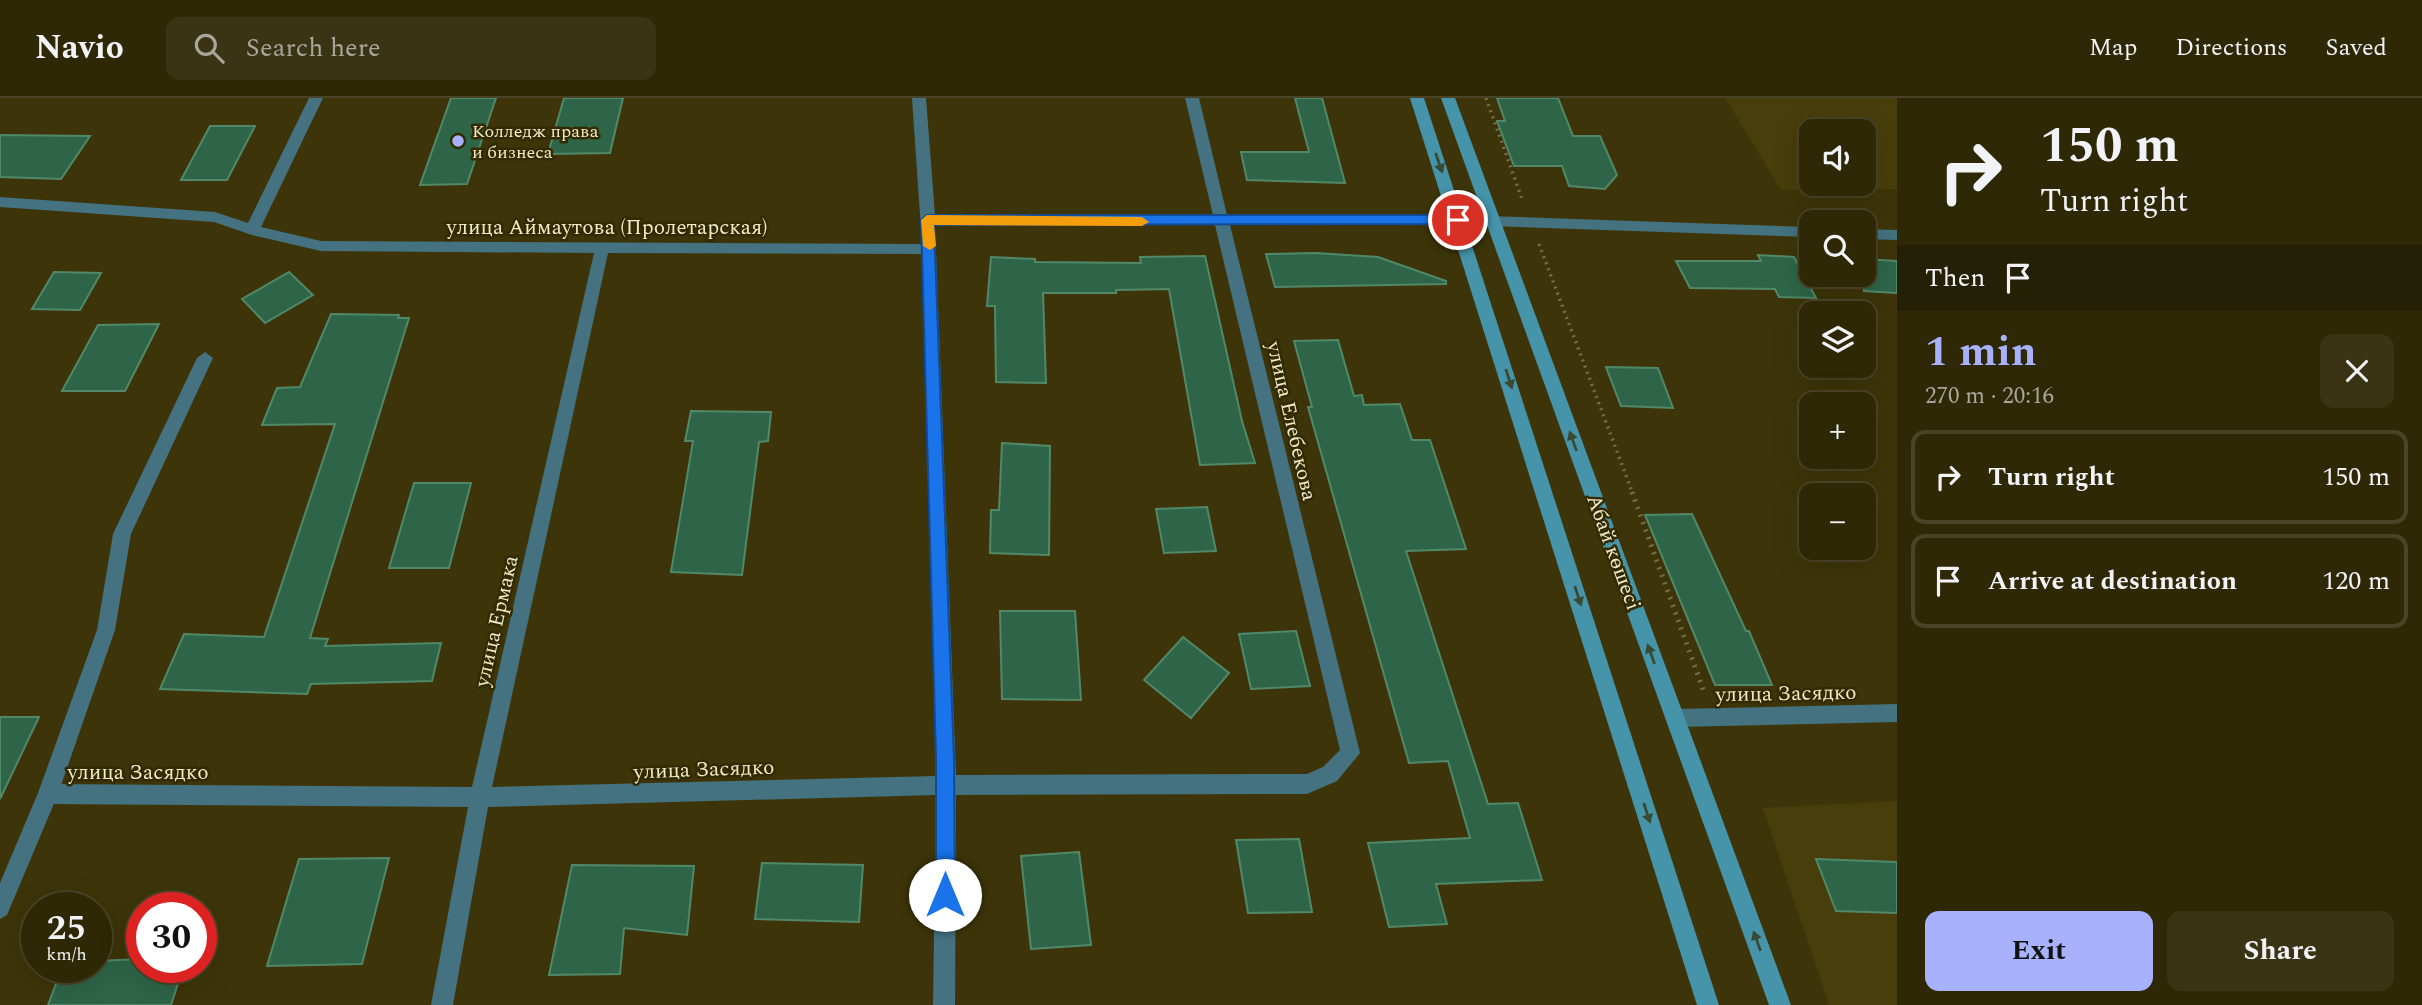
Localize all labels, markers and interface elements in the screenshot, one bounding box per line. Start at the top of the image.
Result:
search box [166,17,656,80]
text: Navio [35,23,124,73]
text: Search here [246,28,381,68]
icon: search [190,29,228,67]
text: Map [2089,30,2137,66]
text: Directions [2175,30,2287,66]
text: Saved [2325,30,2387,66]
text: 150 m [2040,109,2179,184]
place label: Колледж права и бизнеса [472,118,599,166]
map controls [1799,119,1876,560]
button: sound [1799,119,1876,196]
icon: right [1925,126,2016,217]
marker: Колледж права и бизнеса [450,133,466,149]
one-way arrow [1434,152,1445,173]
text: Turn right [2040,177,2188,226]
pin [1428,190,1488,250]
icon: arrive [1439,201,1477,239]
button: search [1799,210,1876,287]
street label: улица Аймаутова (Пролетарская) [446,212,767,244]
text: Then [1925,258,1985,298]
icon: arrive [1999,259,2037,297]
button: layers [1799,301,1876,378]
text: 1 min [1925,321,2037,384]
button: close [2320,334,2394,408]
street label: улица Елебекова [1257,337,1325,505]
one-way arrow [1504,369,1514,390]
text: 270 m · 20:16 [1925,379,2054,414]
button: + [1799,392,1876,469]
one-way arrow [1567,430,1578,451]
text: Turn right [1988,457,2115,497]
text: 150 m [2322,457,2390,497]
icon: right [1929,458,1967,496]
button: − [1799,483,1876,560]
street label: Абай көшесі [1577,490,1649,615]
street label: улица Ермака [466,552,528,691]
text: Arrive at destination [1988,561,2237,601]
text: 120 m [2322,561,2390,601]
icon: arrive [1929,562,1967,600]
one-way arrow [1573,585,1584,606]
one-way arrow [1646,644,1657,665]
street label: улица Засядко [1714,677,1857,711]
street label: улица Засядко [632,752,775,788]
street label: улица Засядко [67,757,208,789]
one-way arrow [1642,802,1653,823]
position arrow [908,858,982,932]
speed limit sign: 30 [126,892,217,983]
text: 25 [47,902,86,955]
button: Exit [1925,911,2153,991]
button: Share [2167,911,2394,991]
one-way arrow [1751,930,1762,951]
text: km/h [46,941,87,968]

